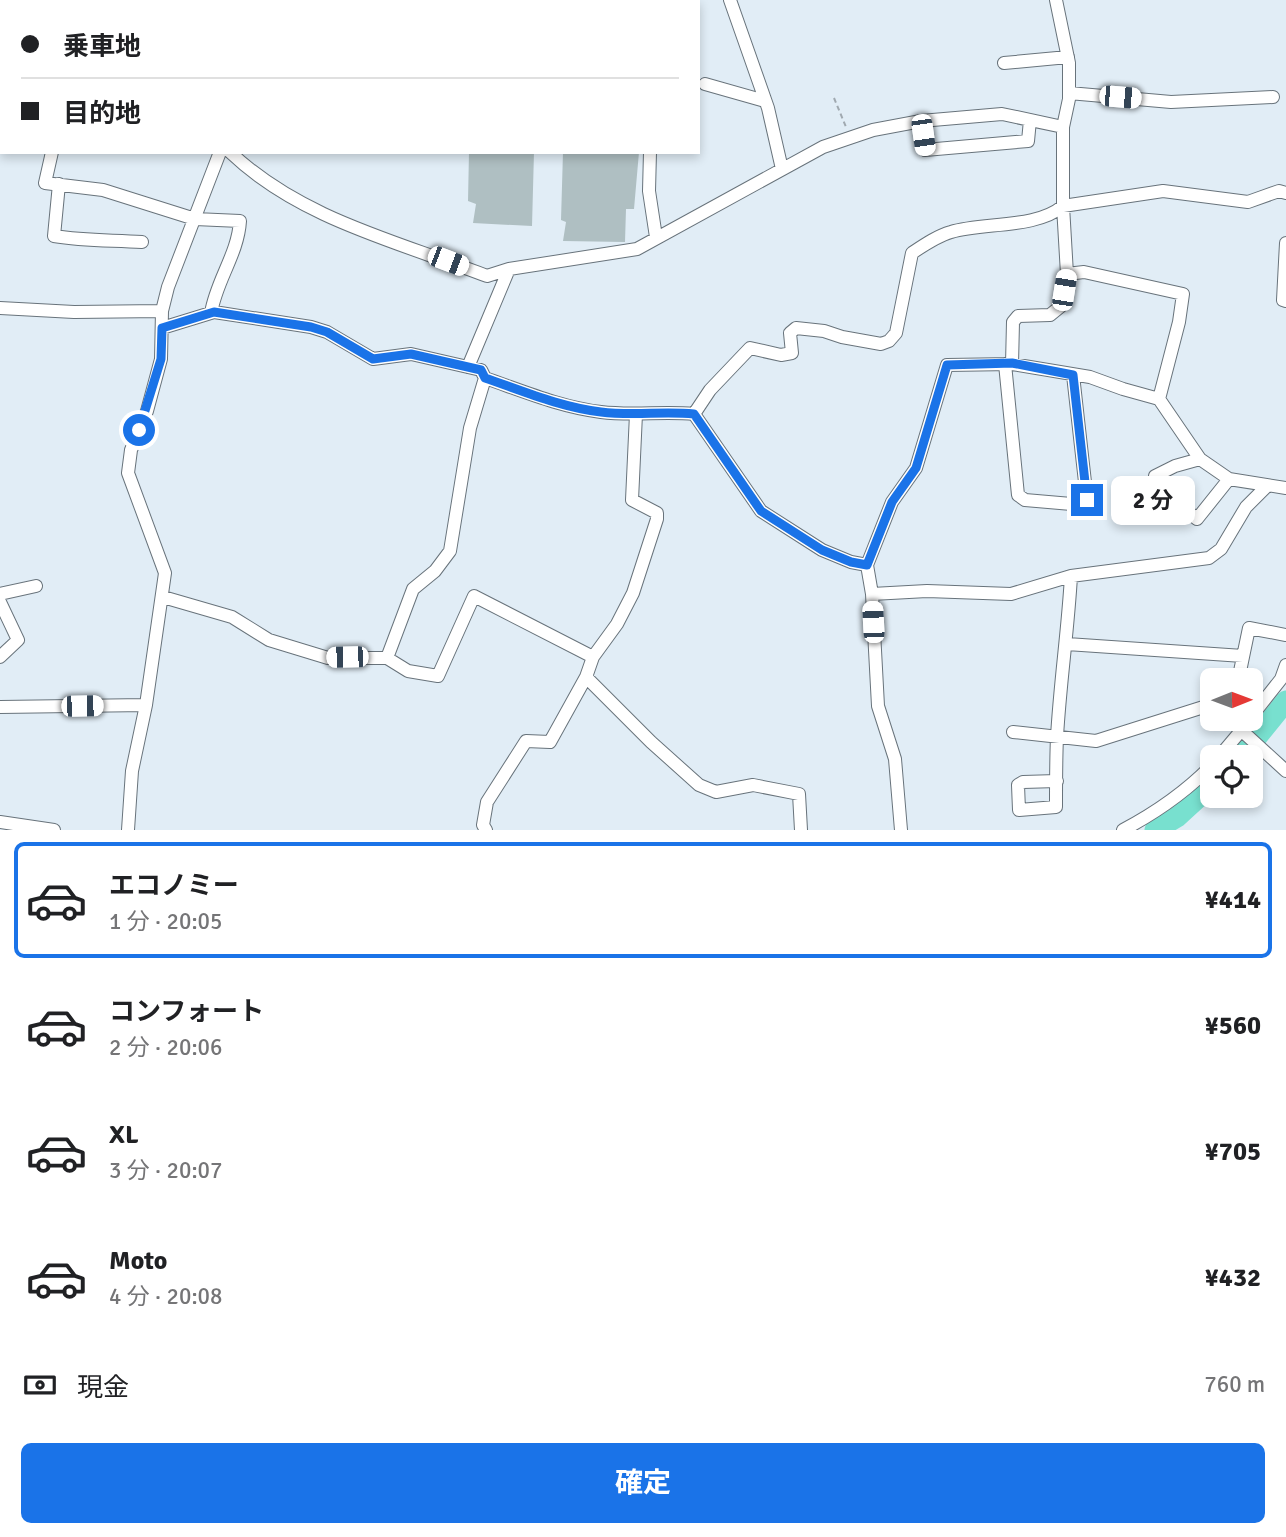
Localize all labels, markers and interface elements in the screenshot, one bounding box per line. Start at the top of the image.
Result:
text: 乗車地 [63,31,141,63]
car [1099,85,1142,109]
text: 目的地 [63,98,141,130]
car [910,113,937,157]
car [425,244,472,278]
car [1051,268,1078,312]
route start [123,414,155,446]
callout: 2 分 [1112,476,1196,524]
route end [1071,484,1103,516]
text: 2 分 [1133,486,1173,515]
car [862,600,885,644]
car [326,646,369,668]
north arrow [1200,668,1264,732]
map controls [1200,668,1263,808]
car [61,695,104,717]
button: locate [1200,745,1263,808]
icon: car [25,869,88,932]
text: エコノミー [109,870,239,902]
text: ¥414 [1205,884,1261,916]
text: 1 分 · 20:05 [109,907,222,936]
icon: car [25,995,88,1058]
text: コンフォート [109,996,264,1028]
text: ¥560 [1205,1010,1261,1042]
text: 2 分 · 20:06 [109,1033,222,1062]
text: XL [109,1119,139,1151]
icon: car [25,1121,88,1184]
text: ¥705 [1205,1136,1261,1168]
text: 3 分 · 20:07 [109,1156,222,1185]
text: Moto [109,1245,167,1277]
icon: car [25,1247,88,1310]
text: ¥432 [1205,1262,1261,1294]
text: 4 分 · 20:08 [109,1282,222,1311]
icon: cash [21,1366,59,1404]
text: 760 m [1204,1370,1265,1399]
text: 現金 [77,1372,129,1404]
button: 確定 [21,1443,1265,1523]

